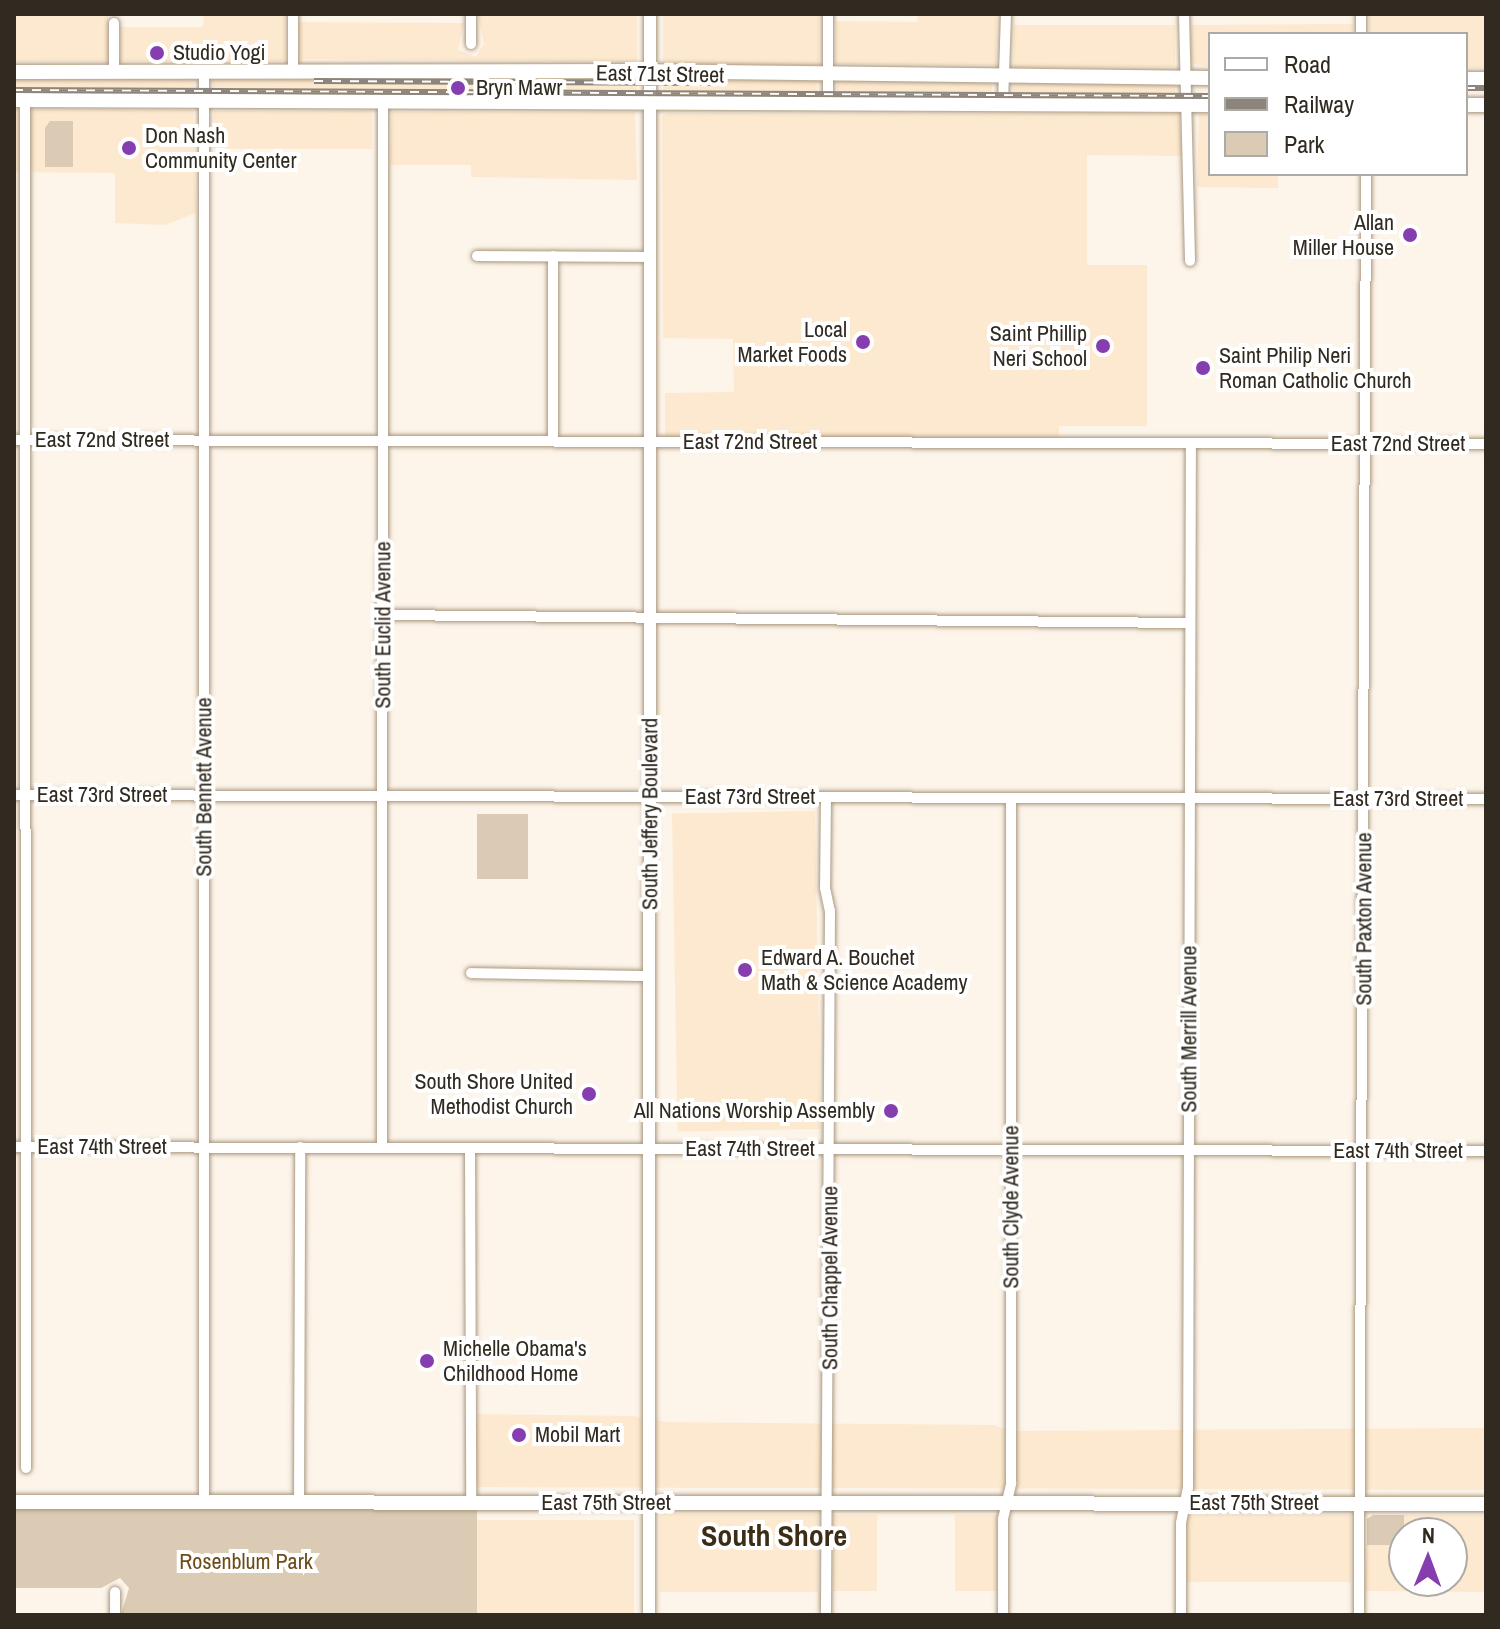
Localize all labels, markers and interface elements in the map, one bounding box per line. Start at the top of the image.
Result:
legend [1208,32,1468,176]
place label: Studio Yogi [173,40,266,66]
marker: Studio Yogi [148,44,166,62]
text: Road [1284,48,1331,80]
street label: East 71st Street [596,60,724,88]
place label: Bryn Mawr [476,75,562,101]
marker: Bryn Mawr [447,77,469,99]
text: Railway [1284,88,1354,120]
place label: Don Nash Community Center [145,122,296,174]
text: Park [1284,128,1324,160]
marker: Don Nash Community Center [120,139,138,157]
place label: Allan Miller House [1293,209,1394,260]
marker: Allan Miller House [1401,226,1419,244]
place label: Local Market Foods [738,316,847,368]
place label: Saint Phillip Neri School [990,320,1087,372]
marker: Local Market Foods [854,333,872,351]
marker: Saint Phillip Neri School [1094,337,1112,355]
place label: Saint Philip Neri Roman Catholic Church [1219,342,1411,394]
marker: Saint Philip Neri Roman Catholic Church [1194,359,1212,377]
street label: East 72nd Street [35,427,169,453]
street label: East 72nd Street [683,429,817,455]
street label: East 72nd Street [1331,431,1465,457]
street label: South Euclid Avenue [370,541,396,709]
street label: South Bennett Avenue [191,697,217,877]
street label: South Jeffery Boulevard [637,718,663,910]
street label: East 73rd Street [37,782,167,808]
street label: East 73rd Street [685,784,815,810]
street label: East 73rd Street [1333,786,1463,812]
street label: South Paxton Avenue [1351,832,1377,1006]
place label: Edward A. Bouchet Math & Science Academy [761,944,969,996]
street label: South Merrill Avenue [1176,945,1202,1113]
marker: Edward A. Bouchet Math & Science Academy [736,961,754,979]
place label: South Shore United Methodist Church [415,1068,573,1120]
marker: South Shore United Methodist Church [580,1085,598,1103]
place label: All Nations Worship Assembly [633,1098,875,1124]
marker: All Nations Worship Assembly [882,1102,900,1120]
street label: South Clyde Avenue [998,1125,1024,1289]
street label: East 74th Street [37,1134,167,1160]
street label: East 74th Street [685,1136,815,1162]
street label: East 74th Street [1333,1138,1463,1164]
street label: South Chappel Avenue [817,1185,843,1371]
place label: Michelle Obama's Childhood Home [443,1335,587,1386]
marker: Michelle Obama's Childhood Home [418,1352,436,1370]
place label: Mobil Mart [535,1422,620,1448]
marker: Mobil Mart [510,1426,528,1444]
street label: East 75th Street [541,1490,671,1516]
street label: East 75th Street [1189,1490,1319,1516]
district label: South Shore [701,1517,847,1553]
north arrow [1388,1517,1468,1597]
text: N [1422,1520,1435,1550]
park label: Rosenblum Park [179,1549,313,1575]

